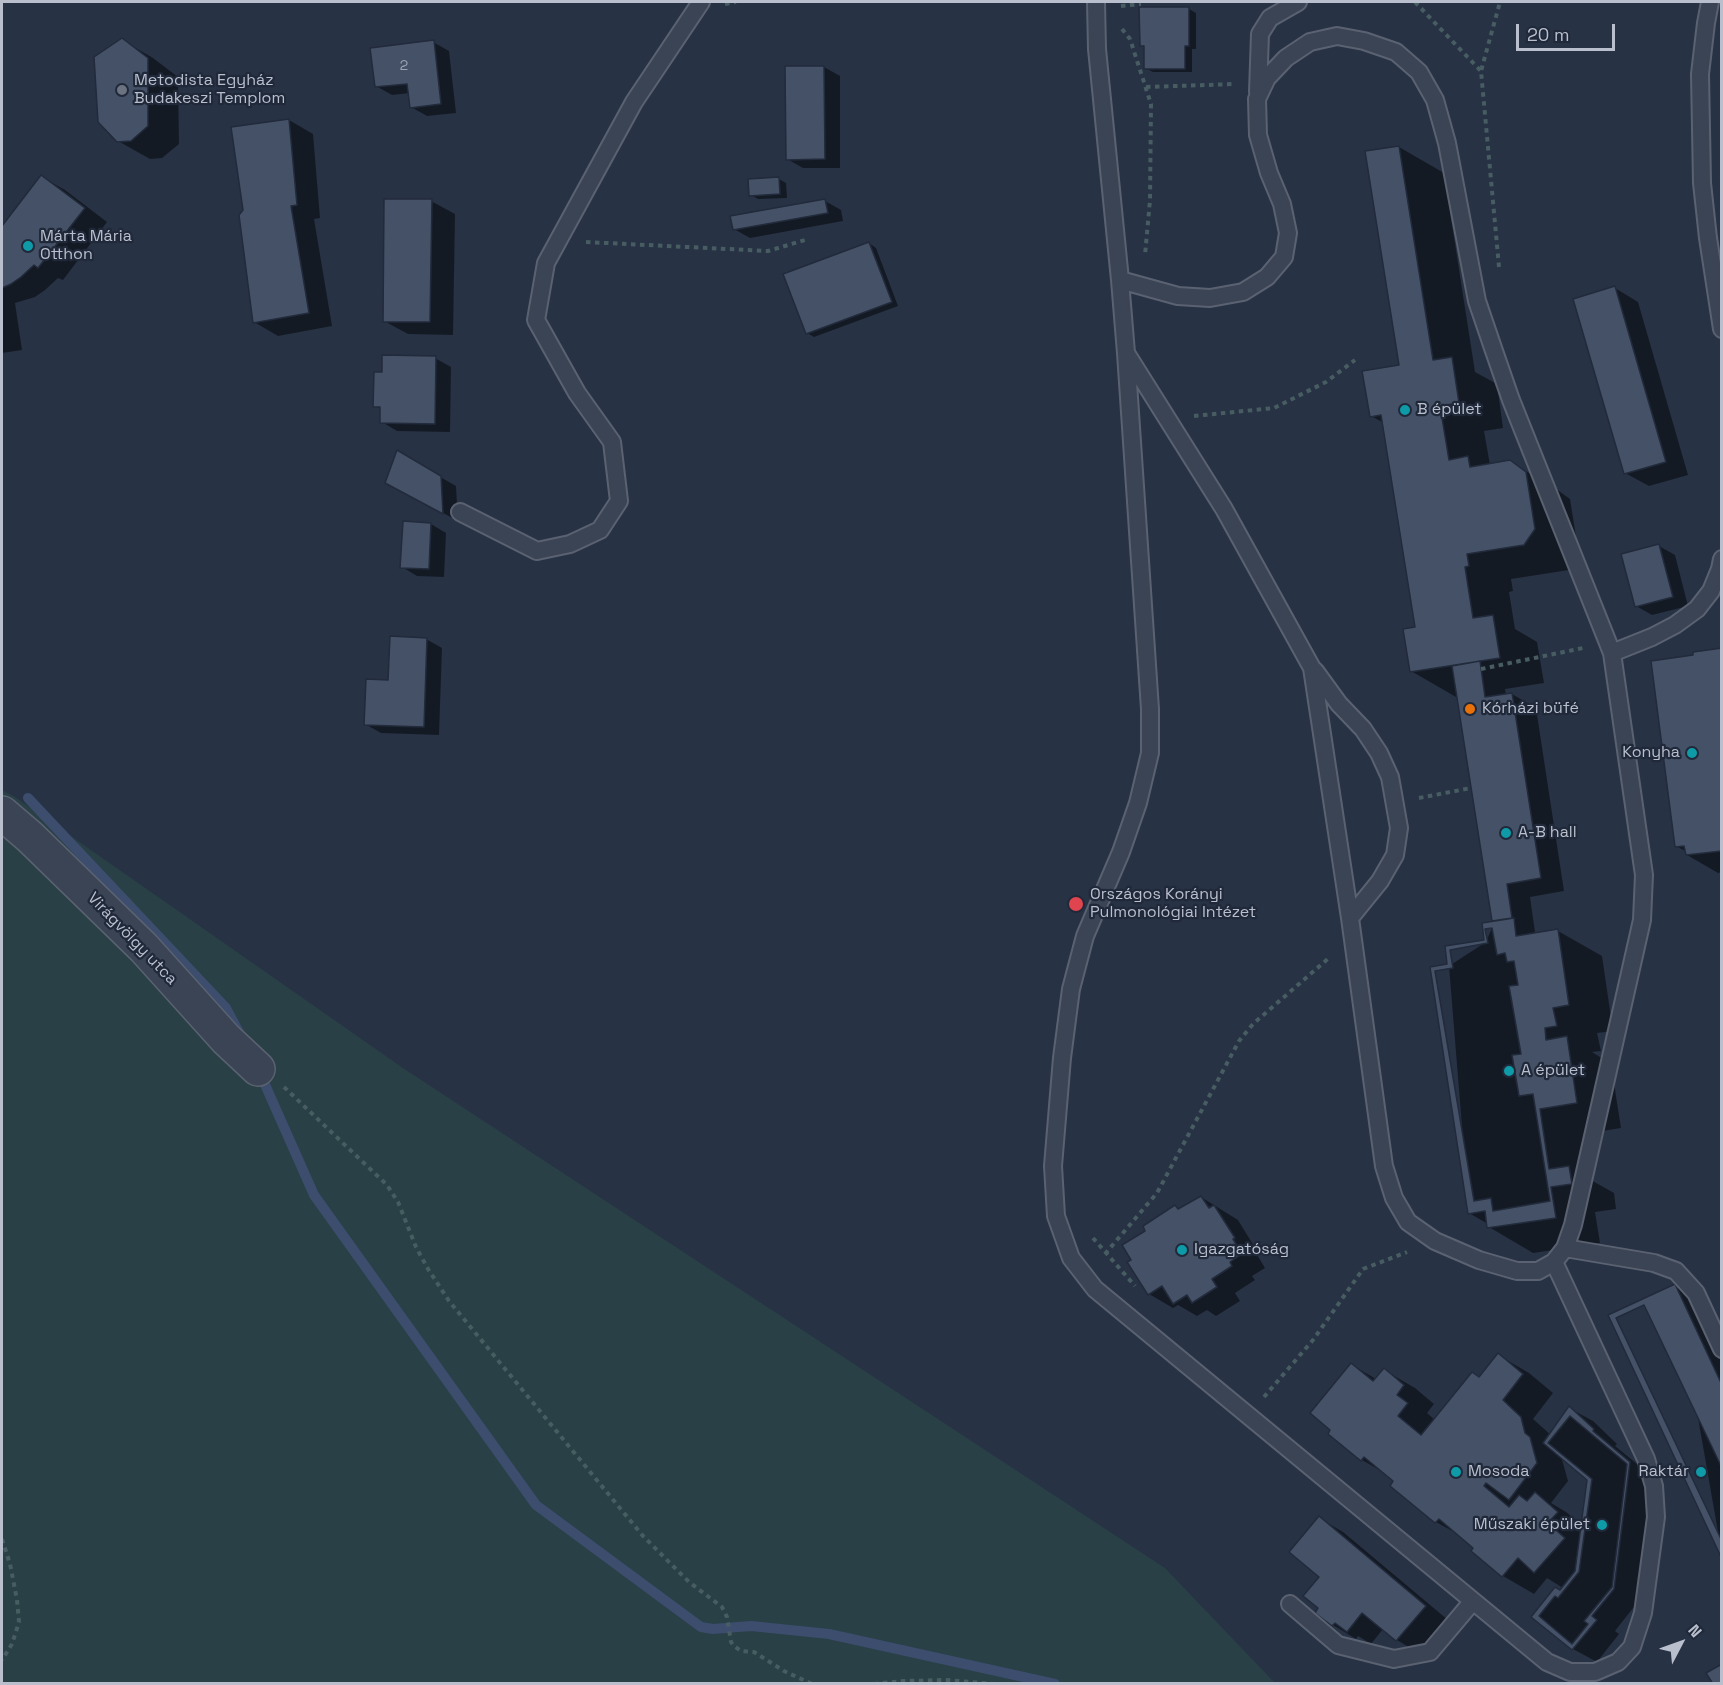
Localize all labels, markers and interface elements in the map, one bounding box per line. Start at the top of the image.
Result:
scale bar [1519,12,1618,50]
text: 20 m [1527,23,1570,46]
house number: 2 [400,58,408,74]
place label: Metodista Egyház Budakeszi Templom [134,71,285,109]
marker: Metodista Egyház Budakeszi Templom [115,83,129,97]
place label: Márta Mária Otthon [40,227,132,265]
marker: Márta Mária Otthon [21,239,35,253]
place label: B épület [1417,400,1482,420]
marker: B épület [1398,403,1412,417]
place label: Kórházi büfé [1482,699,1579,719]
marker: Kórházi büfé [1463,702,1477,716]
place label: Konyha [1622,743,1680,763]
marker: Konyha [1685,746,1699,760]
place label: A-B hall [1518,823,1577,843]
marker: A-B hall [1499,826,1513,840]
place label: Országos Korányi Pulmonológiai Intézet [1090,885,1256,923]
street label: Virágvölgy utca [83,889,181,989]
marker: Országos Korányi Pulmonológiai Intézet [1067,895,1085,913]
place label: A épület [1521,1061,1585,1081]
marker: A épület [1502,1064,1516,1078]
place label: Igazgatóság [1194,1240,1289,1260]
marker: Igazgatóság [1175,1243,1189,1257]
place label: Mosoda [1468,1462,1530,1482]
place label: Raktár [1639,1462,1689,1482]
marker: Mosoda [1449,1465,1463,1479]
marker: Raktár [1694,1465,1708,1479]
place label: Műszaki épület [1474,1515,1590,1535]
marker: Műszaki épület [1595,1518,1609,1532]
north arrow [1651,1613,1711,1673]
text: N [1684,1620,1706,1642]

